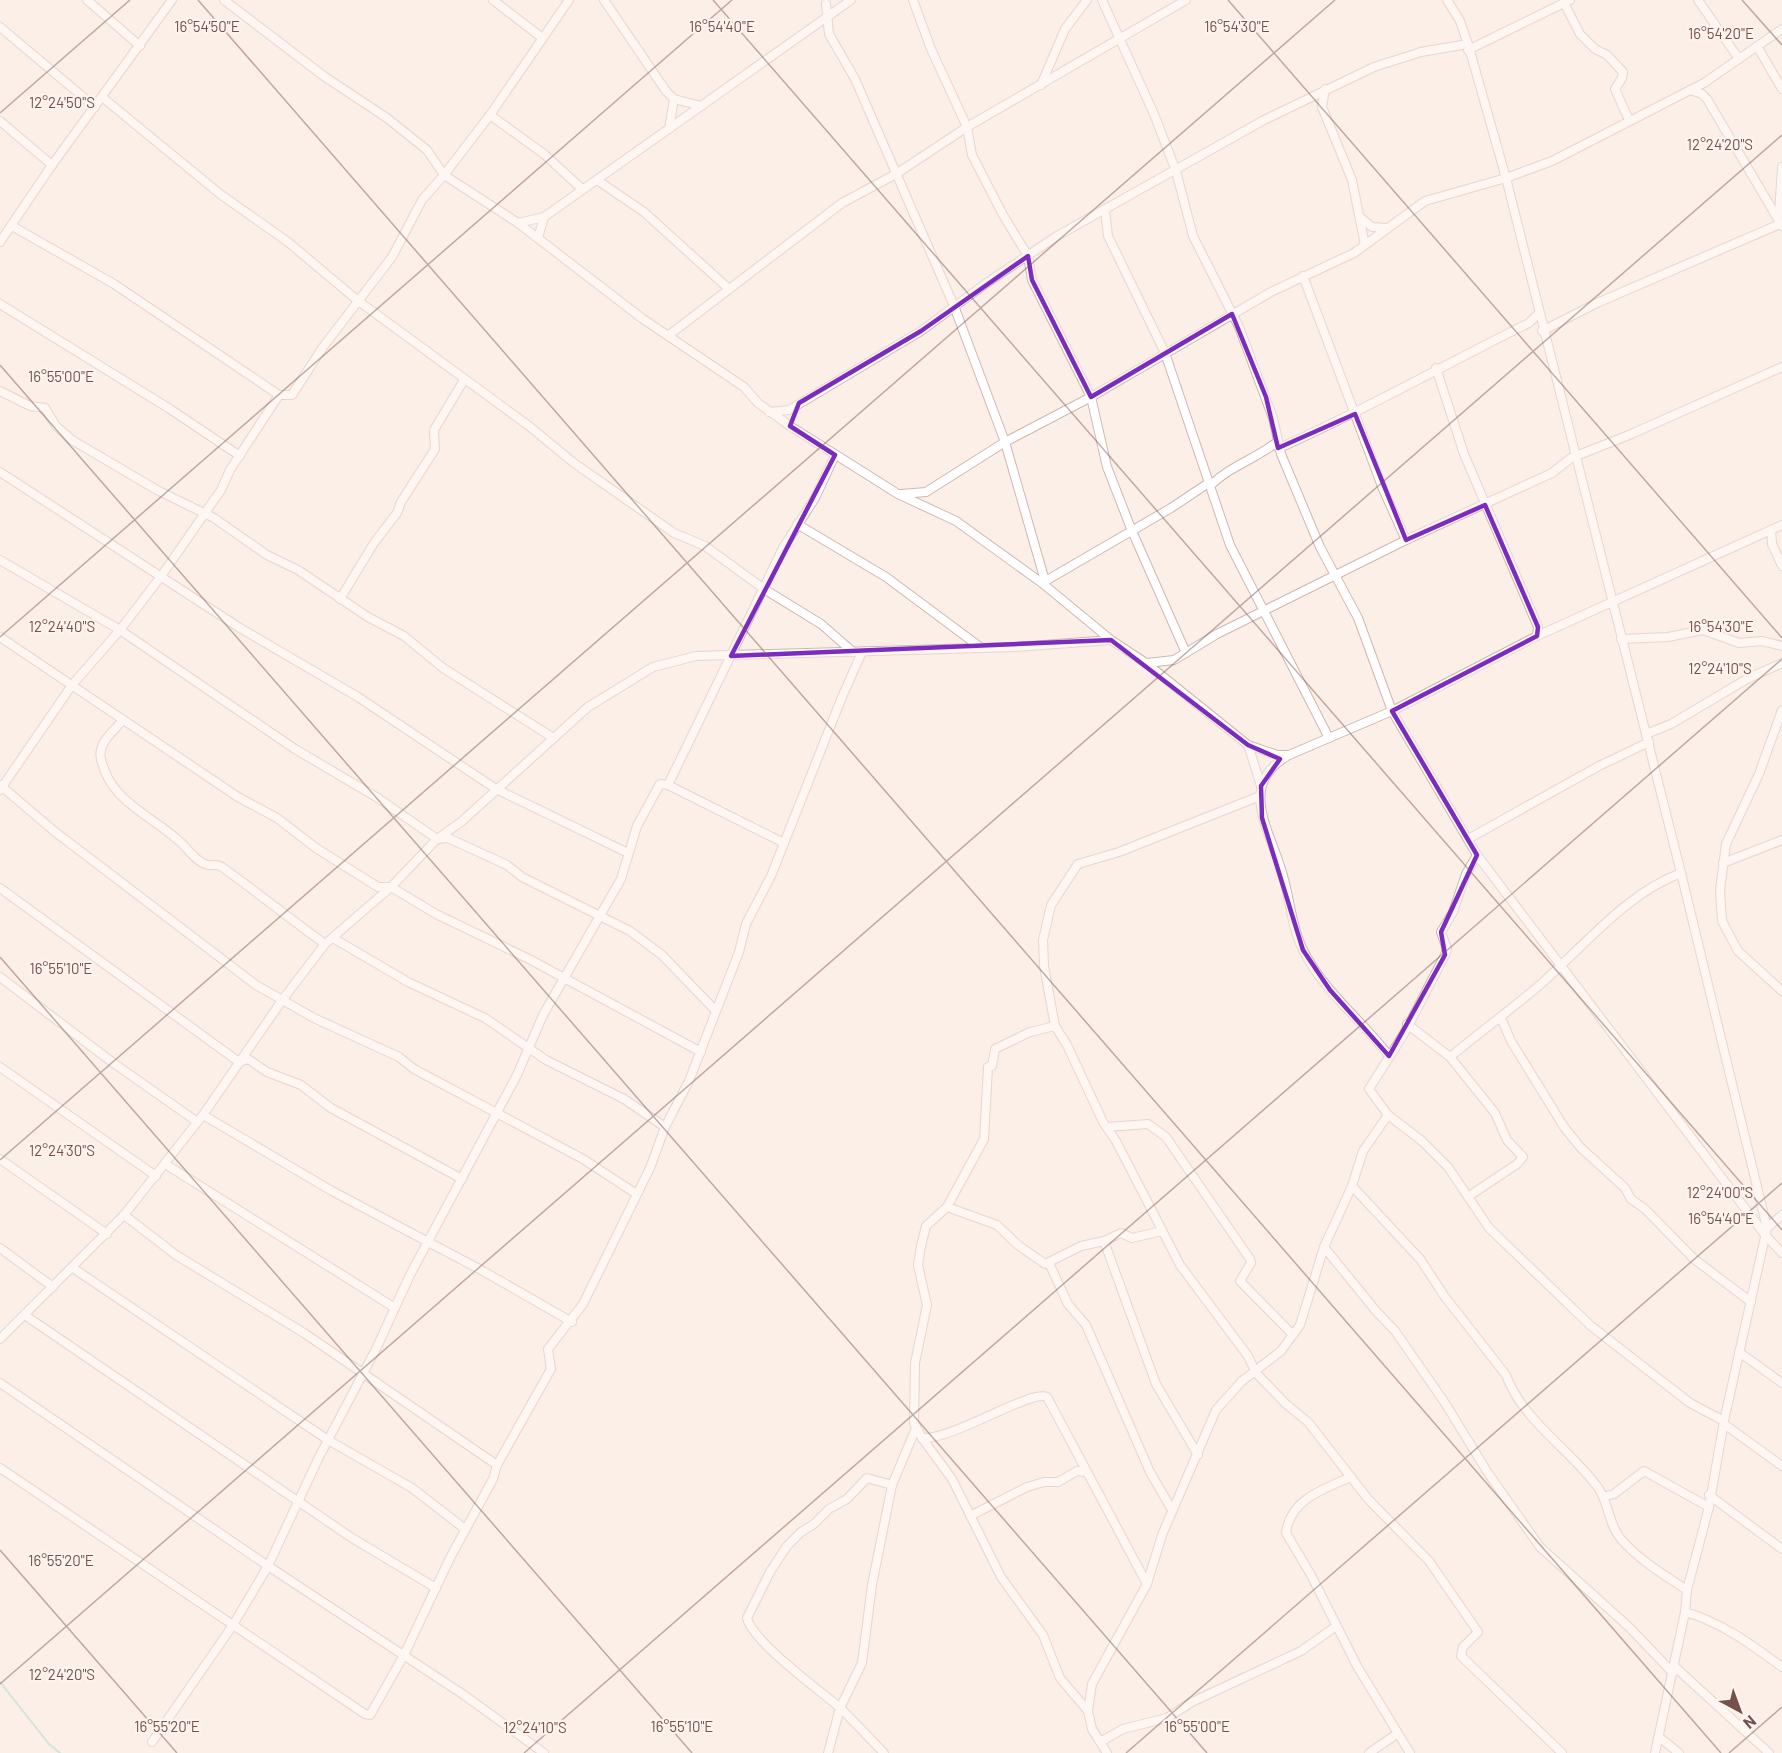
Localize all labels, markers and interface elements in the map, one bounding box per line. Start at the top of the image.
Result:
text: 16°54'50"E [174,17,240,35]
text: 16°54'40"E [689,17,755,35]
text: 16°54'30"E [1204,17,1270,35]
text: 16°54'20"E [1688,24,1754,42]
text: 12°24'50"S [29,93,95,111]
text: 12°24'20"S [1687,135,1753,153]
text: 16°55'00"E [28,367,94,385]
text: 12°24'40"S [29,617,95,635]
text: 16°54'30"E [1688,617,1754,635]
text: 12°24'10"S [1688,659,1752,677]
text: 16°55'10"E [30,959,92,977]
text: 12°24'30"S [29,1141,95,1159]
text: 12°24'00"S [1687,1183,1753,1201]
text: 16°54'40"E [1688,1209,1754,1227]
text: 16°55'20"E [28,1551,94,1569]
text: 12°24'20"S [29,1665,95,1683]
north arrow [1710,1681,1770,1741]
text: N [1740,1712,1760,1733]
text: 16°55'20"E [134,1717,200,1735]
text: 16°55'10"E [651,1717,713,1735]
text: 16°55'00"E [1164,1717,1230,1735]
text: 12°24'10"S [503,1718,567,1736]

